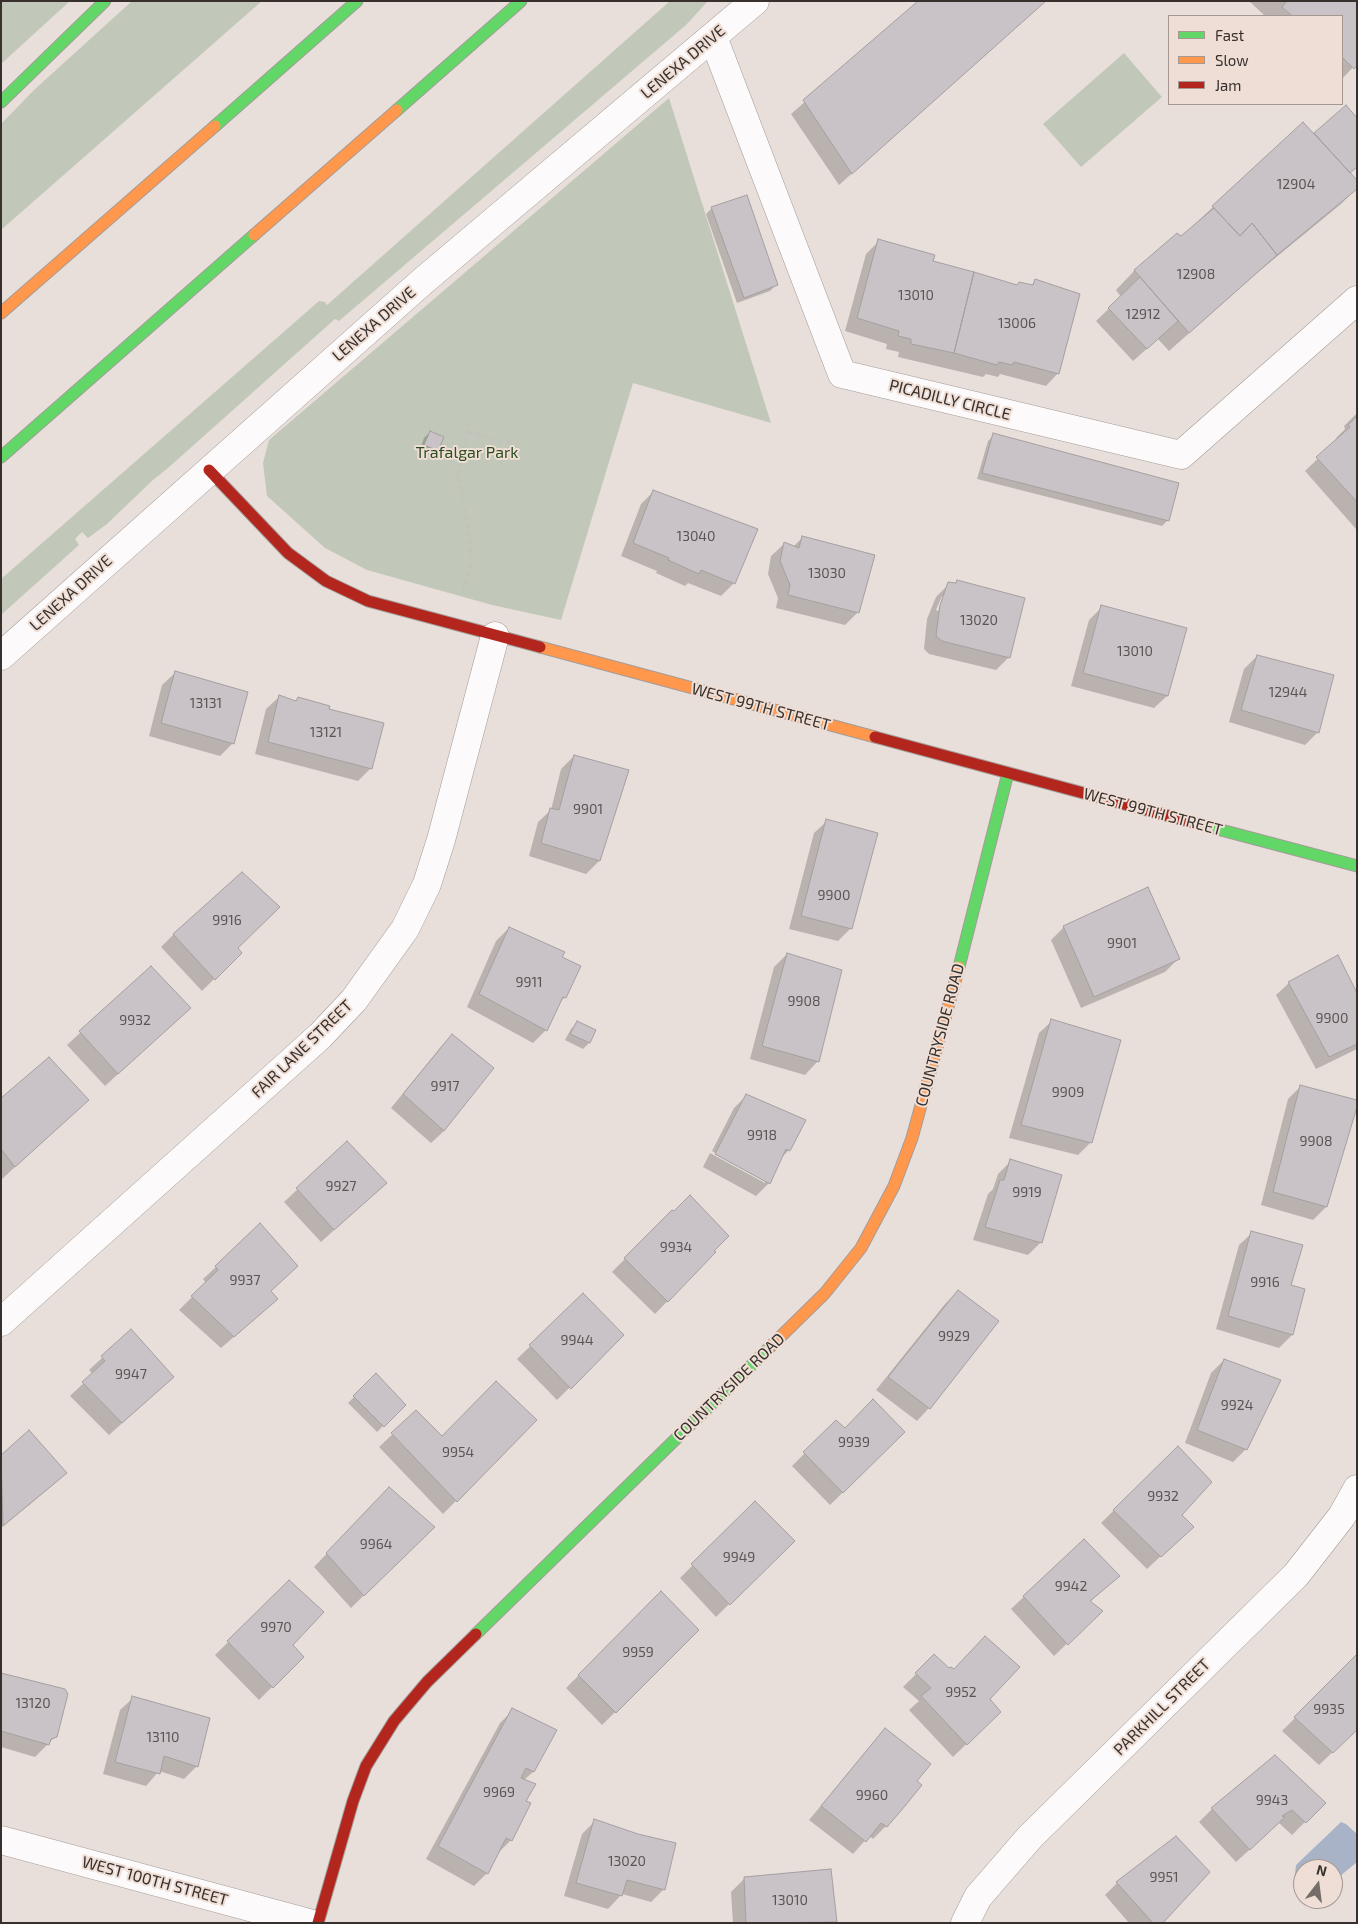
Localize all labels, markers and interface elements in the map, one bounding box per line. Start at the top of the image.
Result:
legend [1168,15,1343,105]
street label: LENEXA DRIVE [637,21,729,103]
text: Fast [1215,26,1244,44]
text: Slow [1215,51,1249,69]
text: Jam [1215,76,1241,94]
house number: 12904 [1277,176,1315,192]
house number: 12908 [1177,266,1215,282]
street label: LENEXA DRIVE [328,283,420,365]
house number: 13010 [898,287,934,303]
house number: 12912 [1126,306,1160,322]
house number: 13006 [998,315,1036,331]
street label: PICADILLY CIRCLE [887,376,1013,424]
park label: Trafalgar Park [416,443,518,463]
house number: 13040 [677,528,715,544]
street label: LENEXA DRIVE [26,551,116,635]
house number: 13030 [808,565,846,581]
house number: 13020 [960,612,998,628]
house number: 13010 [1117,643,1153,659]
street label: WEST 99TH STREET [689,679,833,735]
house number: 12944 [1269,684,1307,700]
house number: 13131 [190,695,222,711]
house number: 13121 [310,724,342,740]
street label: WEST 99TH STREET [1081,784,1225,840]
house number: 9901 [573,801,603,817]
house number: 9900 [818,887,850,903]
house number: 9916 [212,912,242,928]
house number: 9901 [1107,935,1137,951]
street label: COUNTRYSIDE ROAD [912,962,968,1108]
house number: 9911 [515,974,543,990]
house number: 9908 [788,993,820,1009]
street label: FAIR LANE STREET [248,996,356,1102]
house number: 9900 [1316,1010,1348,1026]
house number: 9932 [119,1012,151,1028]
house number: 9917 [431,1078,459,1094]
house number: 9909 [1052,1084,1084,1100]
house number: 9918 [747,1127,777,1143]
house number: 9908 [1300,1133,1332,1149]
house number: 9927 [325,1178,357,1194]
house number: 9919 [1012,1184,1042,1200]
house number: 9934 [660,1239,692,1255]
house number: 9937 [230,1272,260,1288]
house number: 9916 [1250,1274,1280,1290]
house number: 9929 [938,1328,970,1344]
street label: COUNTRYSIDE ROAD [669,1329,789,1445]
house number: 9944 [560,1332,594,1348]
house number: 9947 [115,1366,147,1382]
house number: 9924 [1221,1397,1253,1413]
house number: 9939 [838,1434,870,1450]
house number: 9954 [442,1444,474,1460]
house number: 9932 [1147,1488,1179,1504]
house number: 9964 [360,1536,392,1552]
house number: 9949 [723,1549,755,1565]
house number: 9942 [1055,1578,1087,1594]
house number: 9970 [260,1619,292,1635]
house number: 9959 [622,1644,654,1660]
street label: PARKHILL STREET [1110,1655,1214,1759]
house number: 9952 [945,1684,977,1700]
house number: 13120 [15,1695,51,1711]
house number: 9935 [1313,1701,1345,1717]
house number: 13110 [147,1729,179,1745]
house number: 9969 [483,1784,515,1800]
house number: 9960 [856,1787,888,1803]
house number: 9943 [1256,1792,1288,1808]
street label: WEST 100TH STREET [80,1852,230,1910]
house number: 13020 [608,1853,646,1869]
north arrow [1293,1859,1343,1909]
text: N [1315,1860,1329,1880]
house number: 9951 [1149,1869,1179,1885]
house number: 13010 [772,1892,808,1908]

